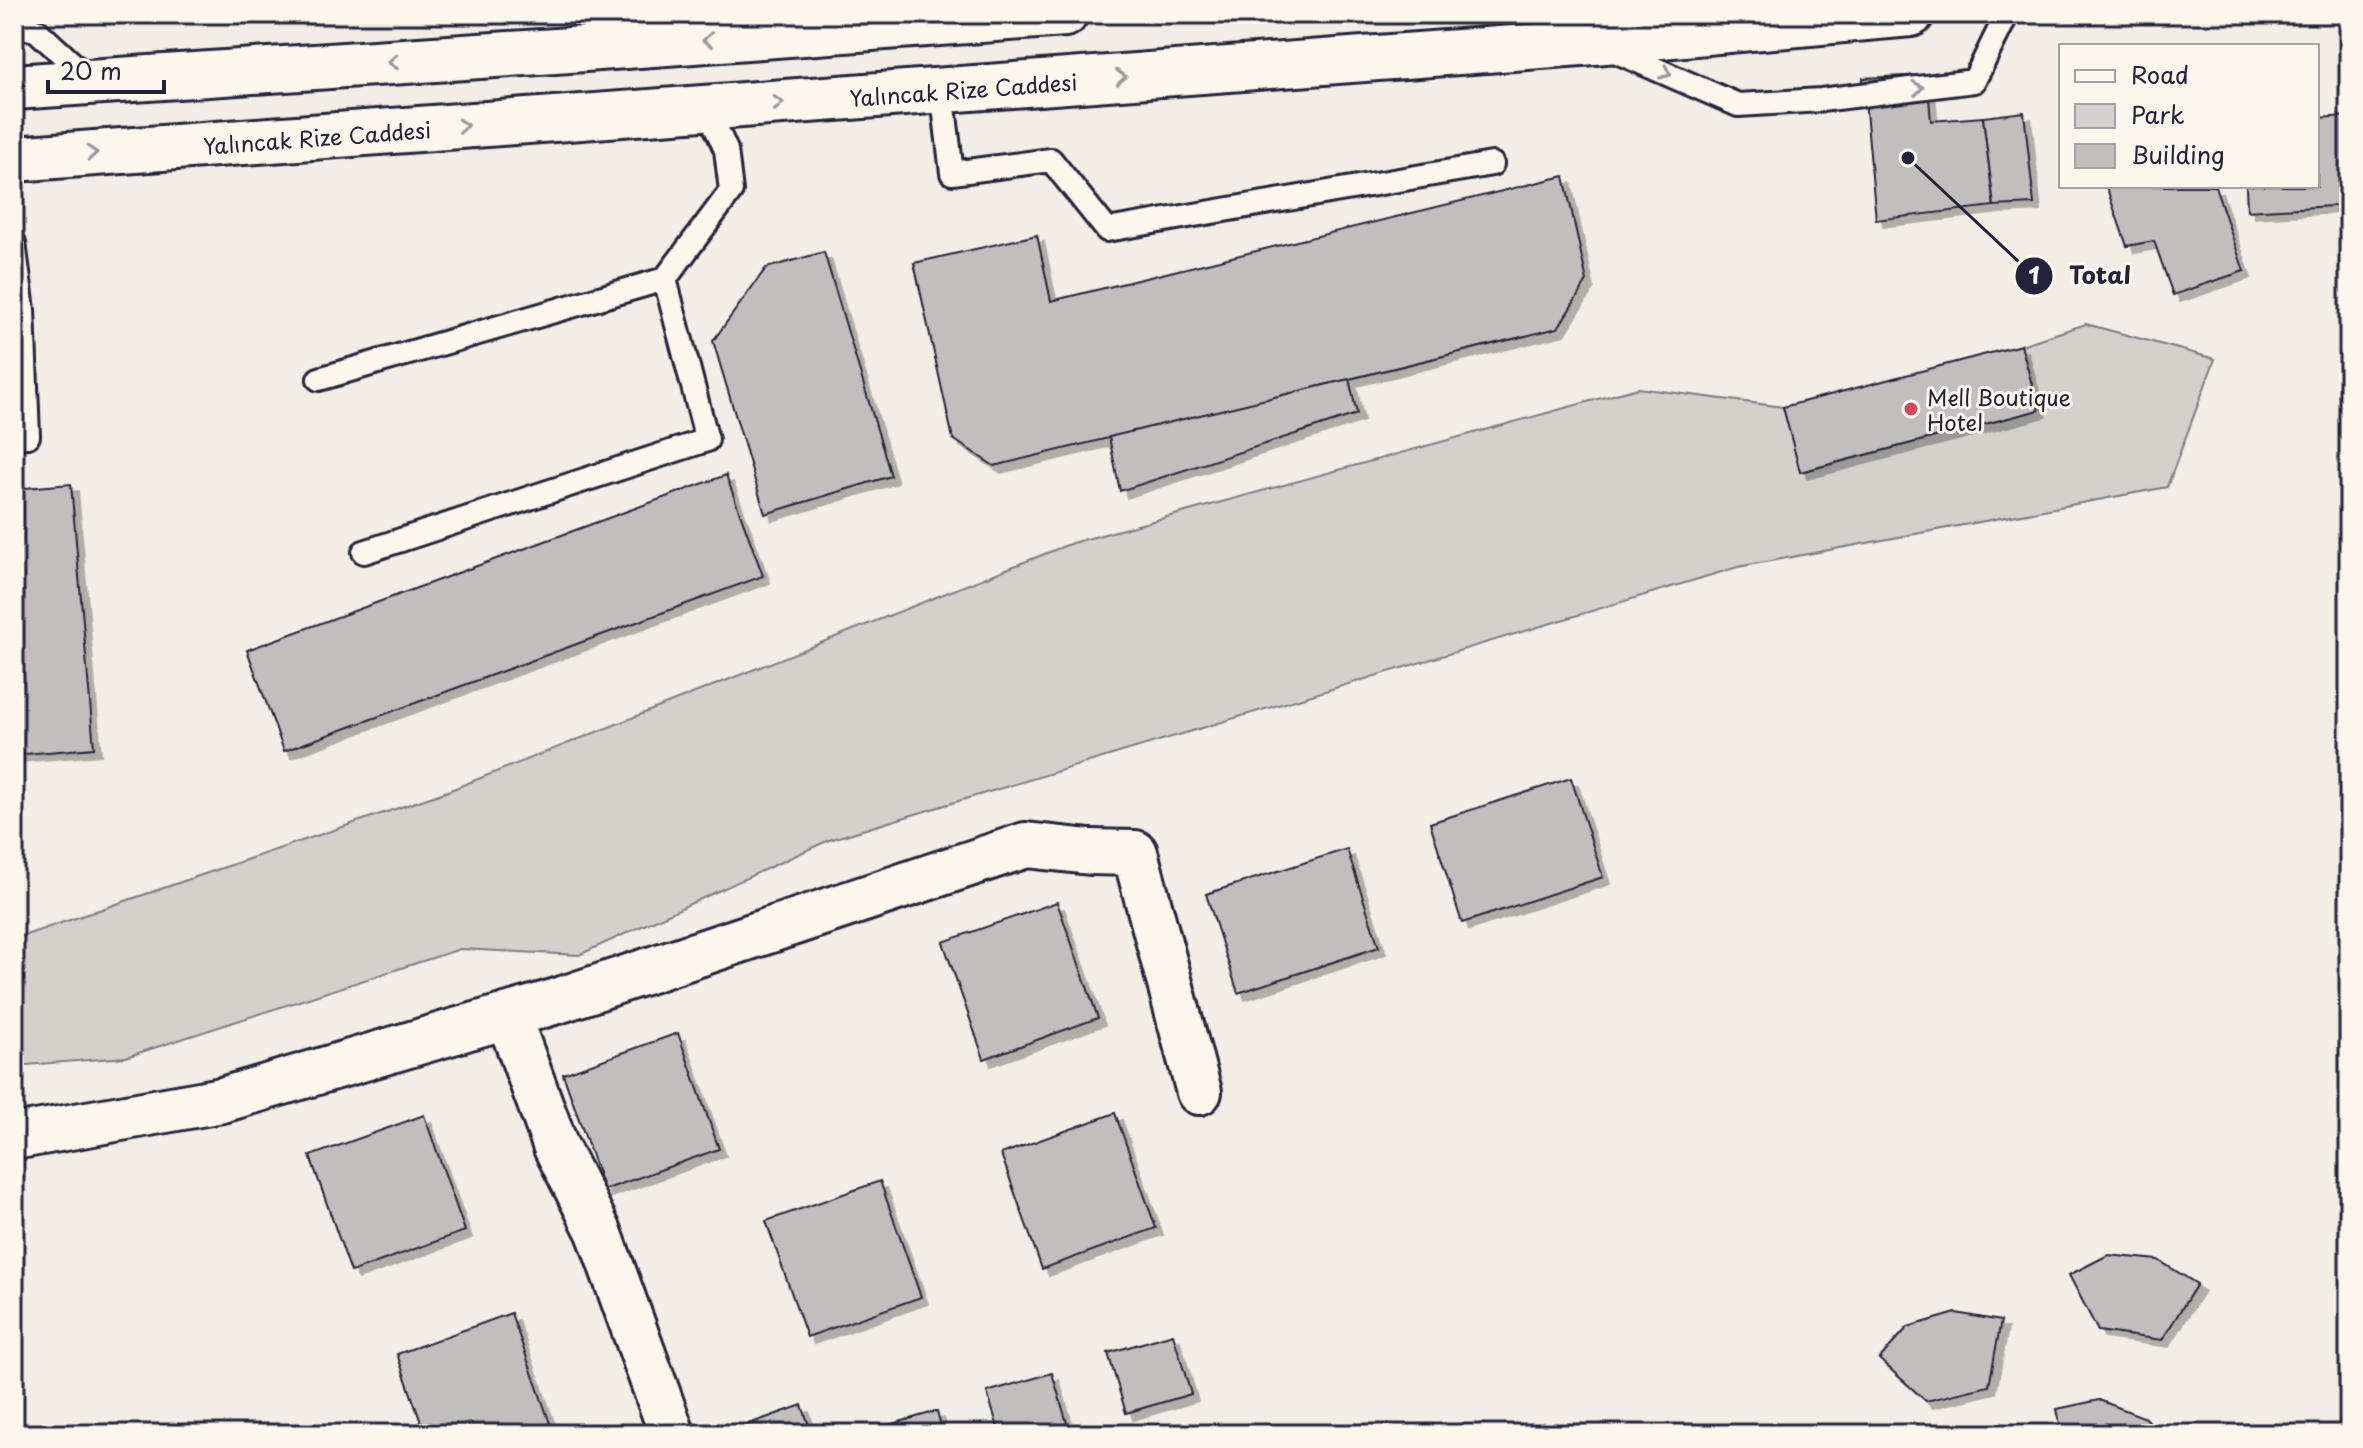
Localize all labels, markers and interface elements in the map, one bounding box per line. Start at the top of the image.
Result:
one-way arrow [701,31,714,48]
scale bar [48,44,164,94]
legend [2059,44,2319,188]
text: 20 m [60,52,122,88]
one-way arrow [386,53,399,70]
text: Road [2131,56,2189,92]
street label: Yalıncak Rize Caddesi [848,64,1078,114]
one-way arrow [1657,64,1672,80]
one-way arrow [1115,69,1128,86]
one-way arrow [1911,80,1925,97]
one-way arrow [772,95,785,112]
text: Park [2131,96,2185,132]
street label: Yalıncak Rize Caddesi [202,112,432,161]
one-way arrow [457,118,470,135]
text: Building [2131,136,2225,172]
one-way arrow [86,145,99,162]
callout: Total [2014,252,2147,300]
text: 1 [2028,256,2040,292]
text: Total [2069,256,2131,292]
place label: Mell Boutique Hotel [1927,380,2071,438]
marker: Mell Boutique Hotel [1902,400,1920,418]

